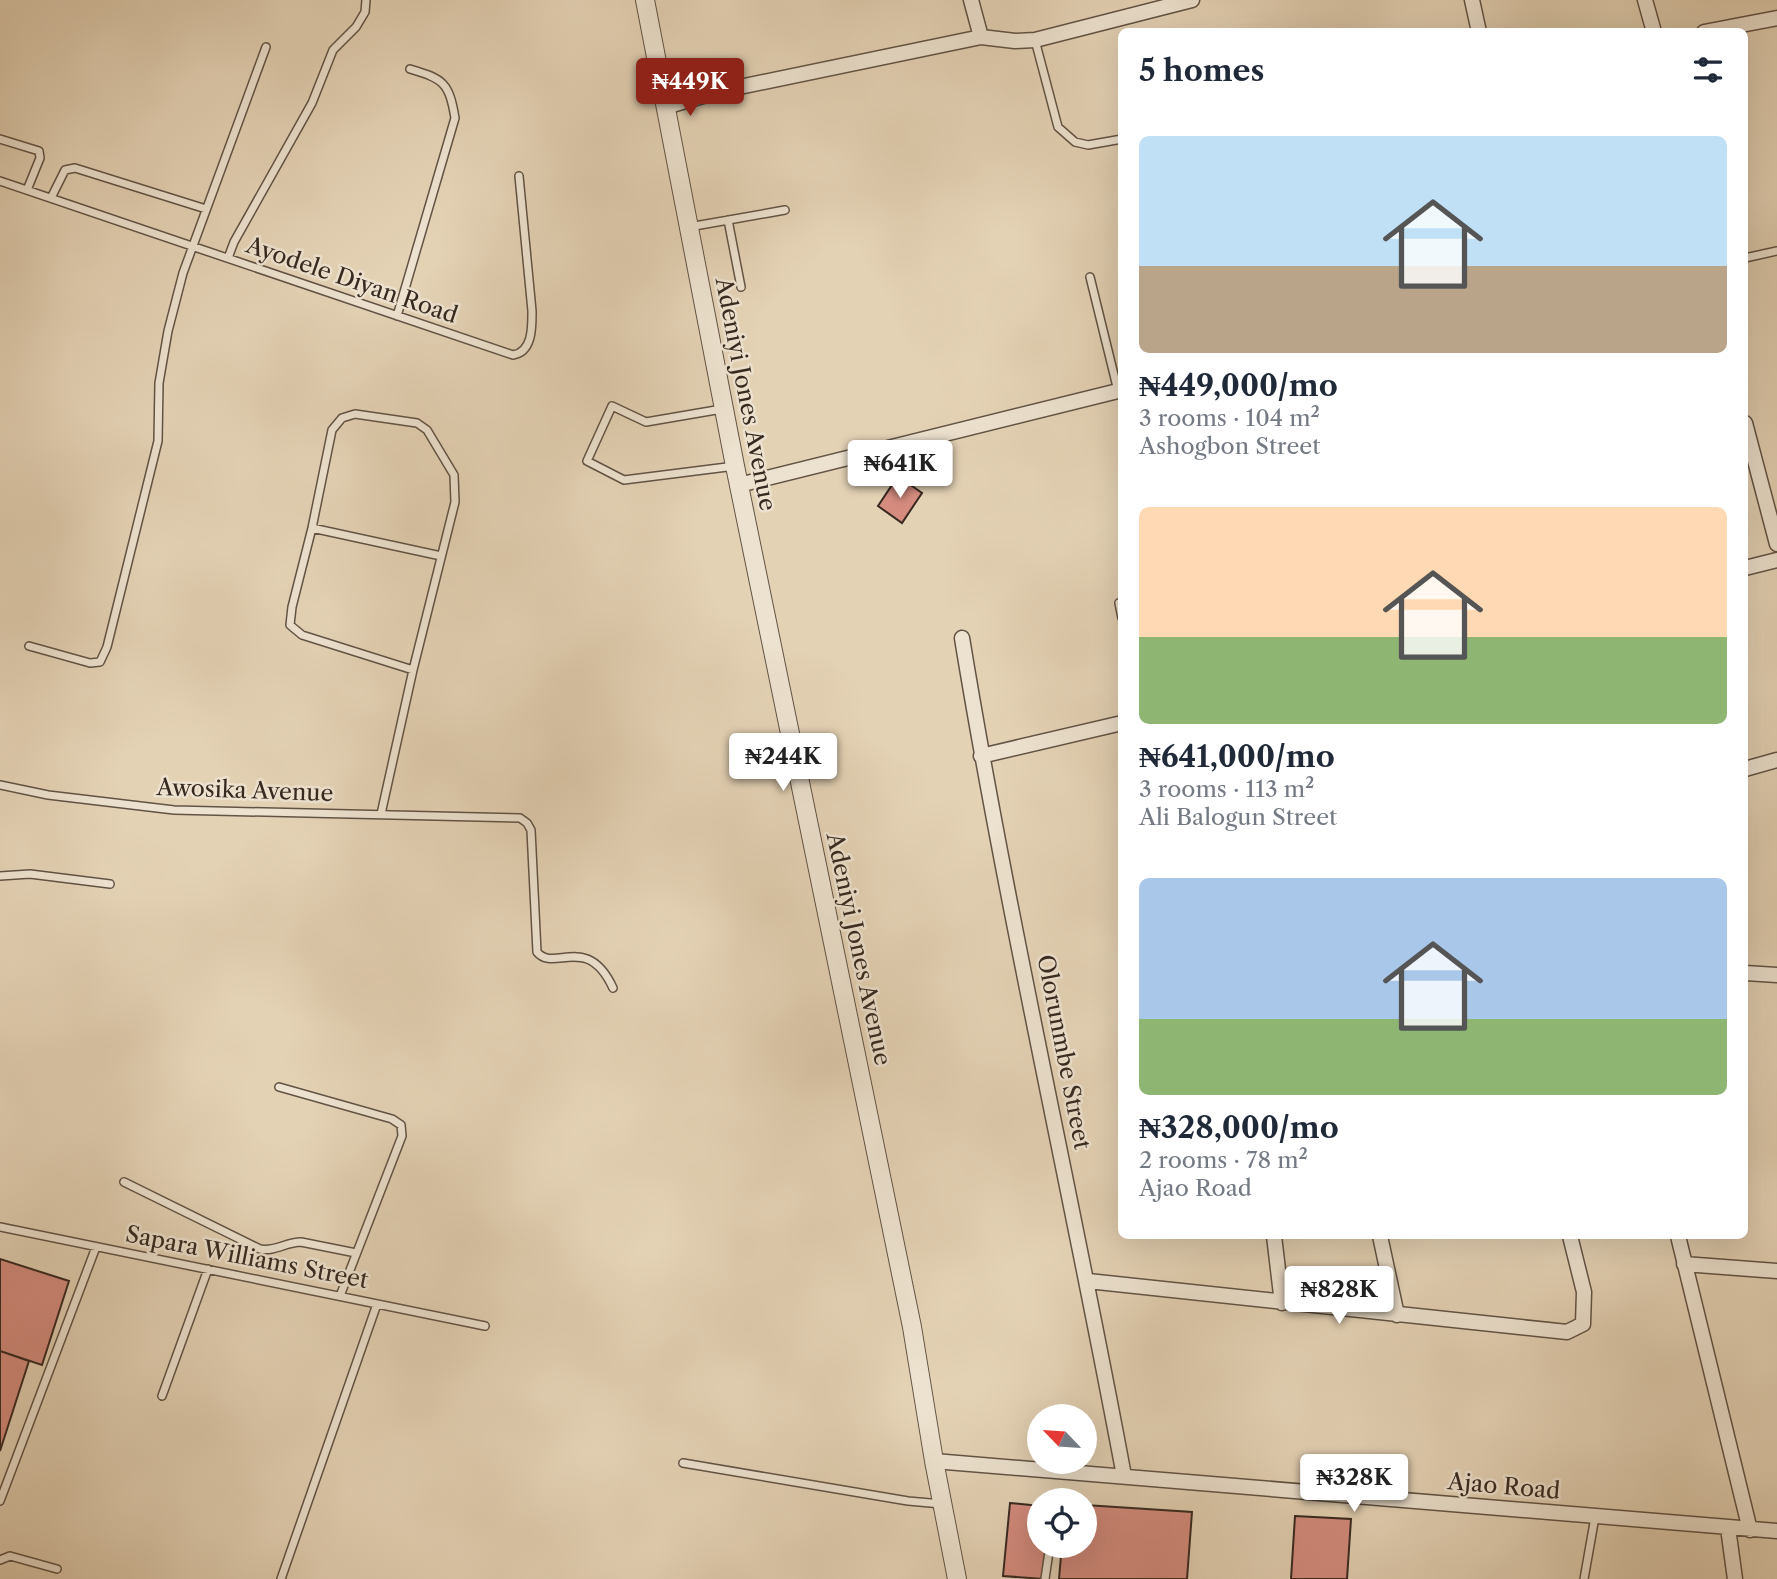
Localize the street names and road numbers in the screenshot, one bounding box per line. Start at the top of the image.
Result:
street label: Ayodele Diyan Road [242,230,461,329]
street label: Adeniyi Jones Avenue [709,274,782,513]
street label: Awosika Avenue [155,773,334,807]
street label: Adeniyi Jones Avenue [820,829,897,1068]
street label: Olorunmbe Street [1031,952,1097,1152]
street label: Sapara Williams Street [123,1220,371,1294]
street label: Ajao Road [1446,1467,1561,1505]

